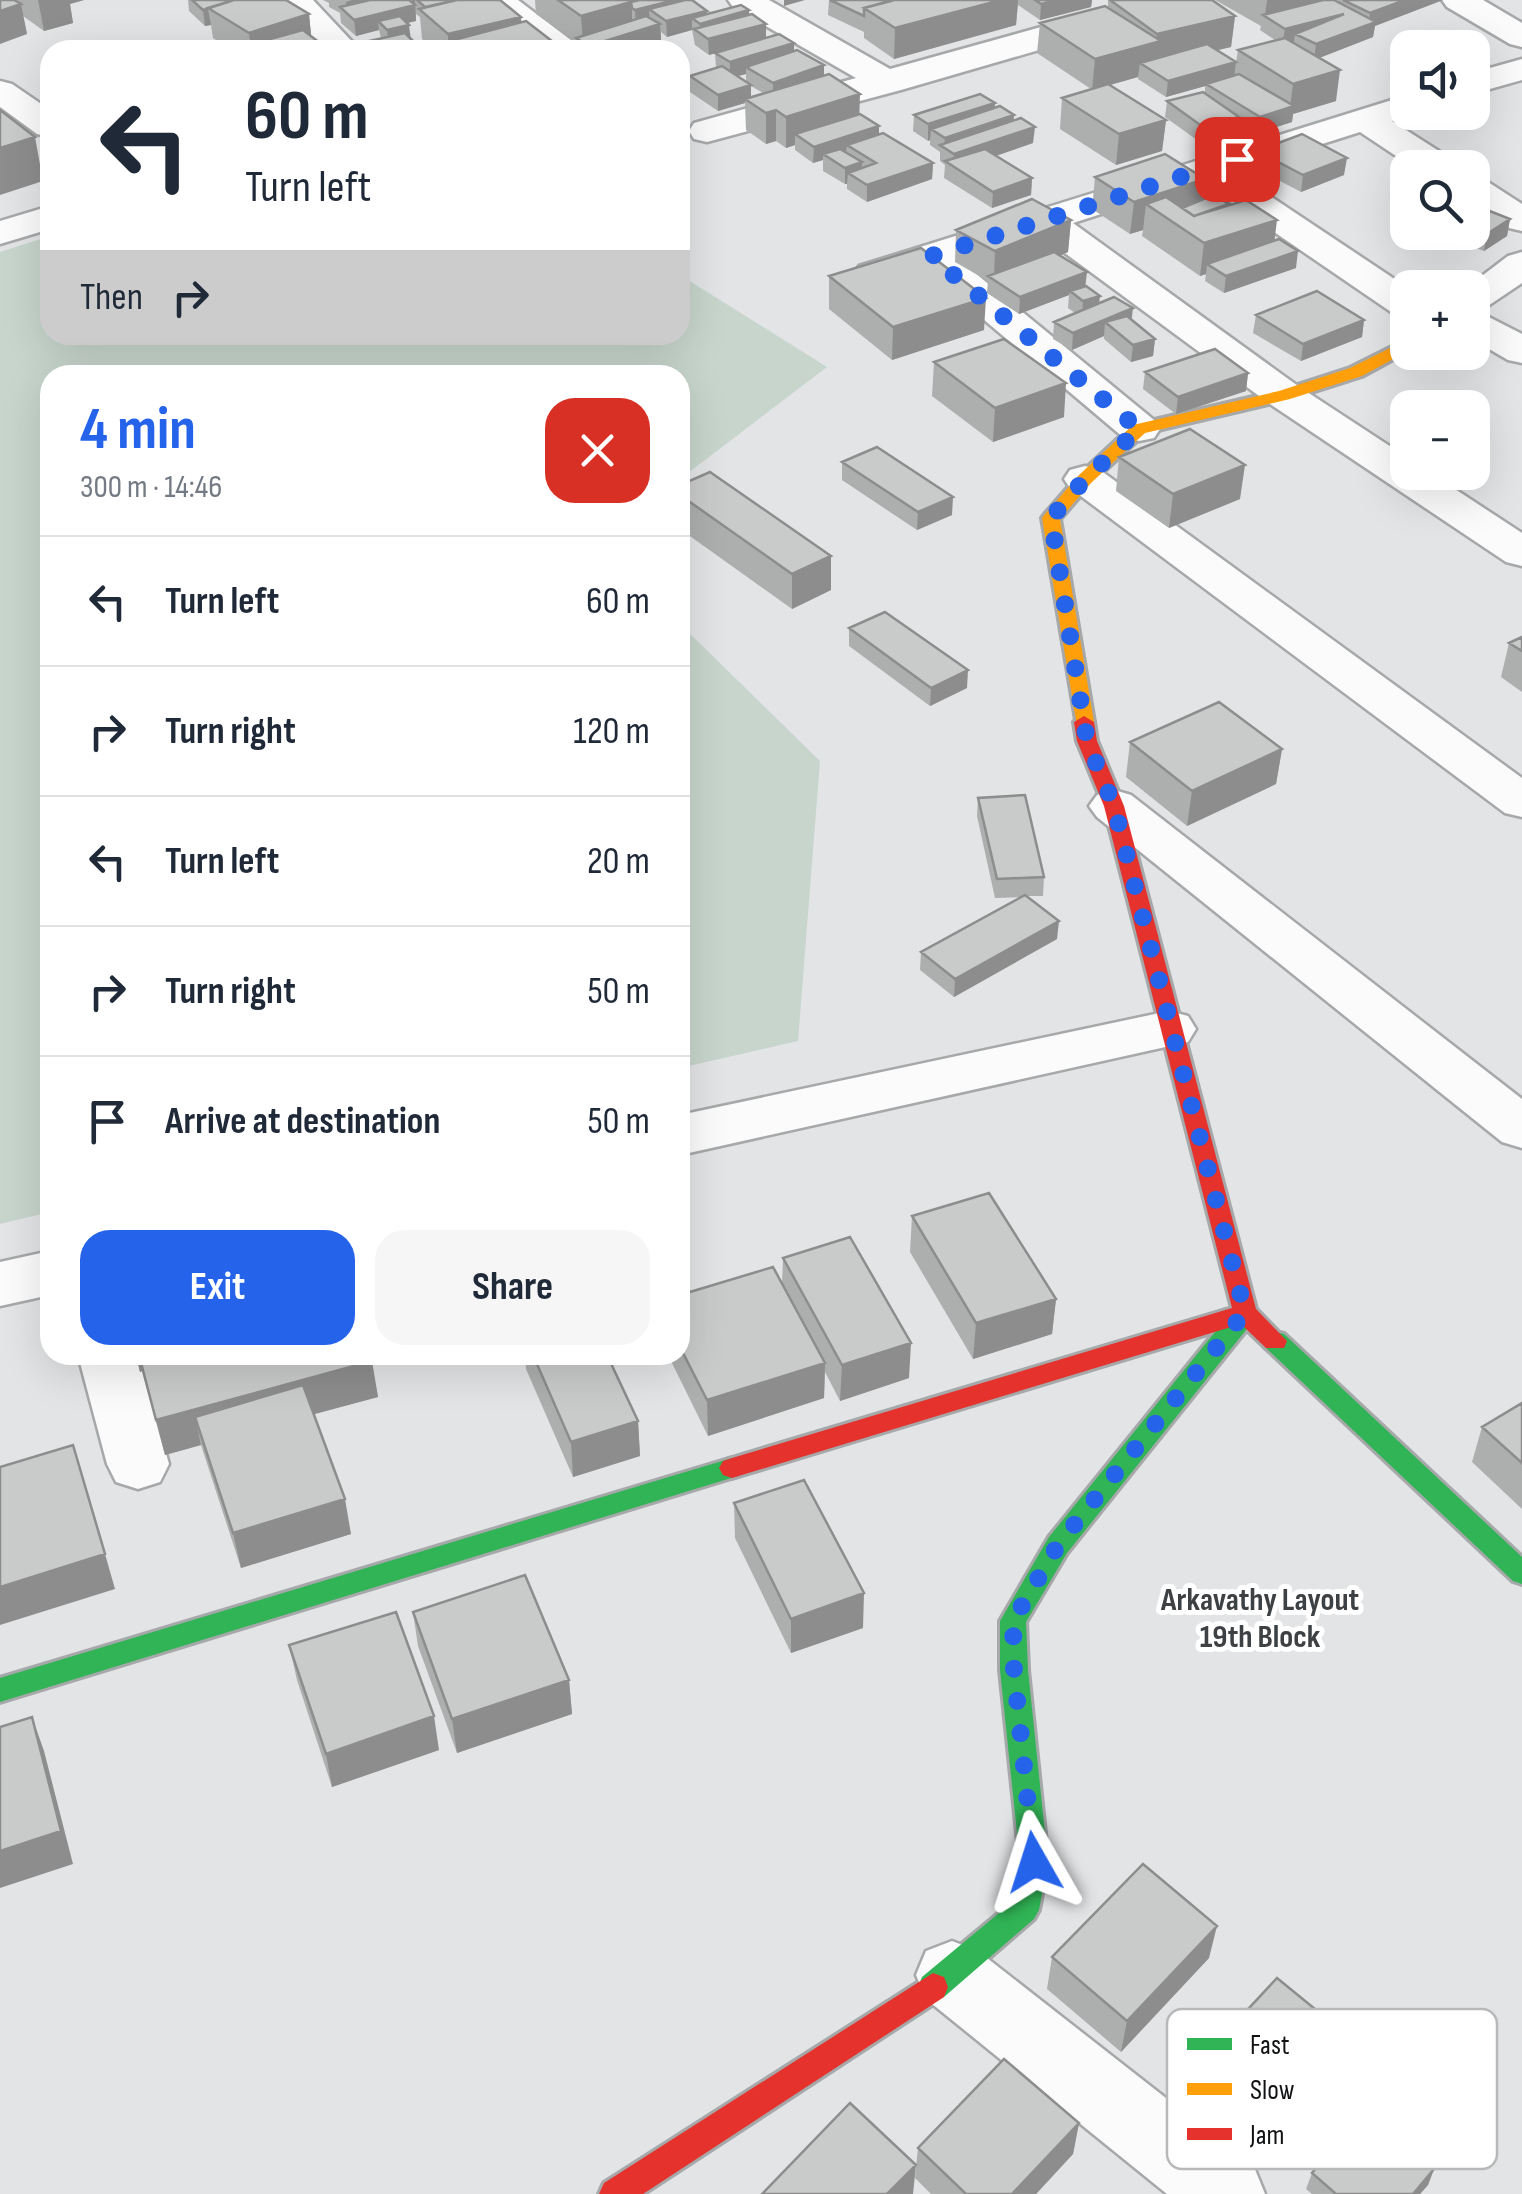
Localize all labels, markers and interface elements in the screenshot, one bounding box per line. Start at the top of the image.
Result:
map controls [1390,30,1490,490]
button: sound [1390,30,1490,130]
text: 60 m [245,75,369,159]
icon: left [80,80,210,210]
pin [1195,117,1280,202]
icon: arrive [1210,132,1265,187]
button: search [1390,150,1490,250]
text: Turn left [245,160,371,215]
icon: right [163,270,218,325]
button: + [1390,270,1490,370]
text: Then [80,275,143,320]
button: − [1390,390,1490,490]
text: 4 min [80,394,196,466]
button: close [545,398,650,503]
text: 300 m · 14:46 [80,468,222,507]
icon: left [80,574,135,629]
text: Turn left [165,579,279,624]
text: 60 m [586,579,650,624]
icon: right [80,704,135,759]
text: Turn right [165,709,296,754]
text: 120 m [573,709,650,754]
icon: left [80,834,135,889]
text: Turn left [165,839,279,884]
text: 20 m [587,839,650,884]
icon: right [80,964,135,1019]
text: Turn right [165,969,296,1014]
text: 50 m [587,969,650,1014]
icon: arrive [80,1094,135,1149]
text: Arrive at destination [165,1099,440,1144]
text: 50 m [587,1099,650,1144]
button: Exit [80,1230,355,1345]
button: Share [375,1230,650,1345]
district label: Arkavathy Layout 19th Block [1160,1581,1359,1657]
position arrow [982,1810,1086,1914]
legend [1167,2009,1497,2169]
text: Fast [1250,2029,1289,2062]
text: Slow [1250,2074,1295,2107]
text: Jam [1249,2119,1285,2152]

